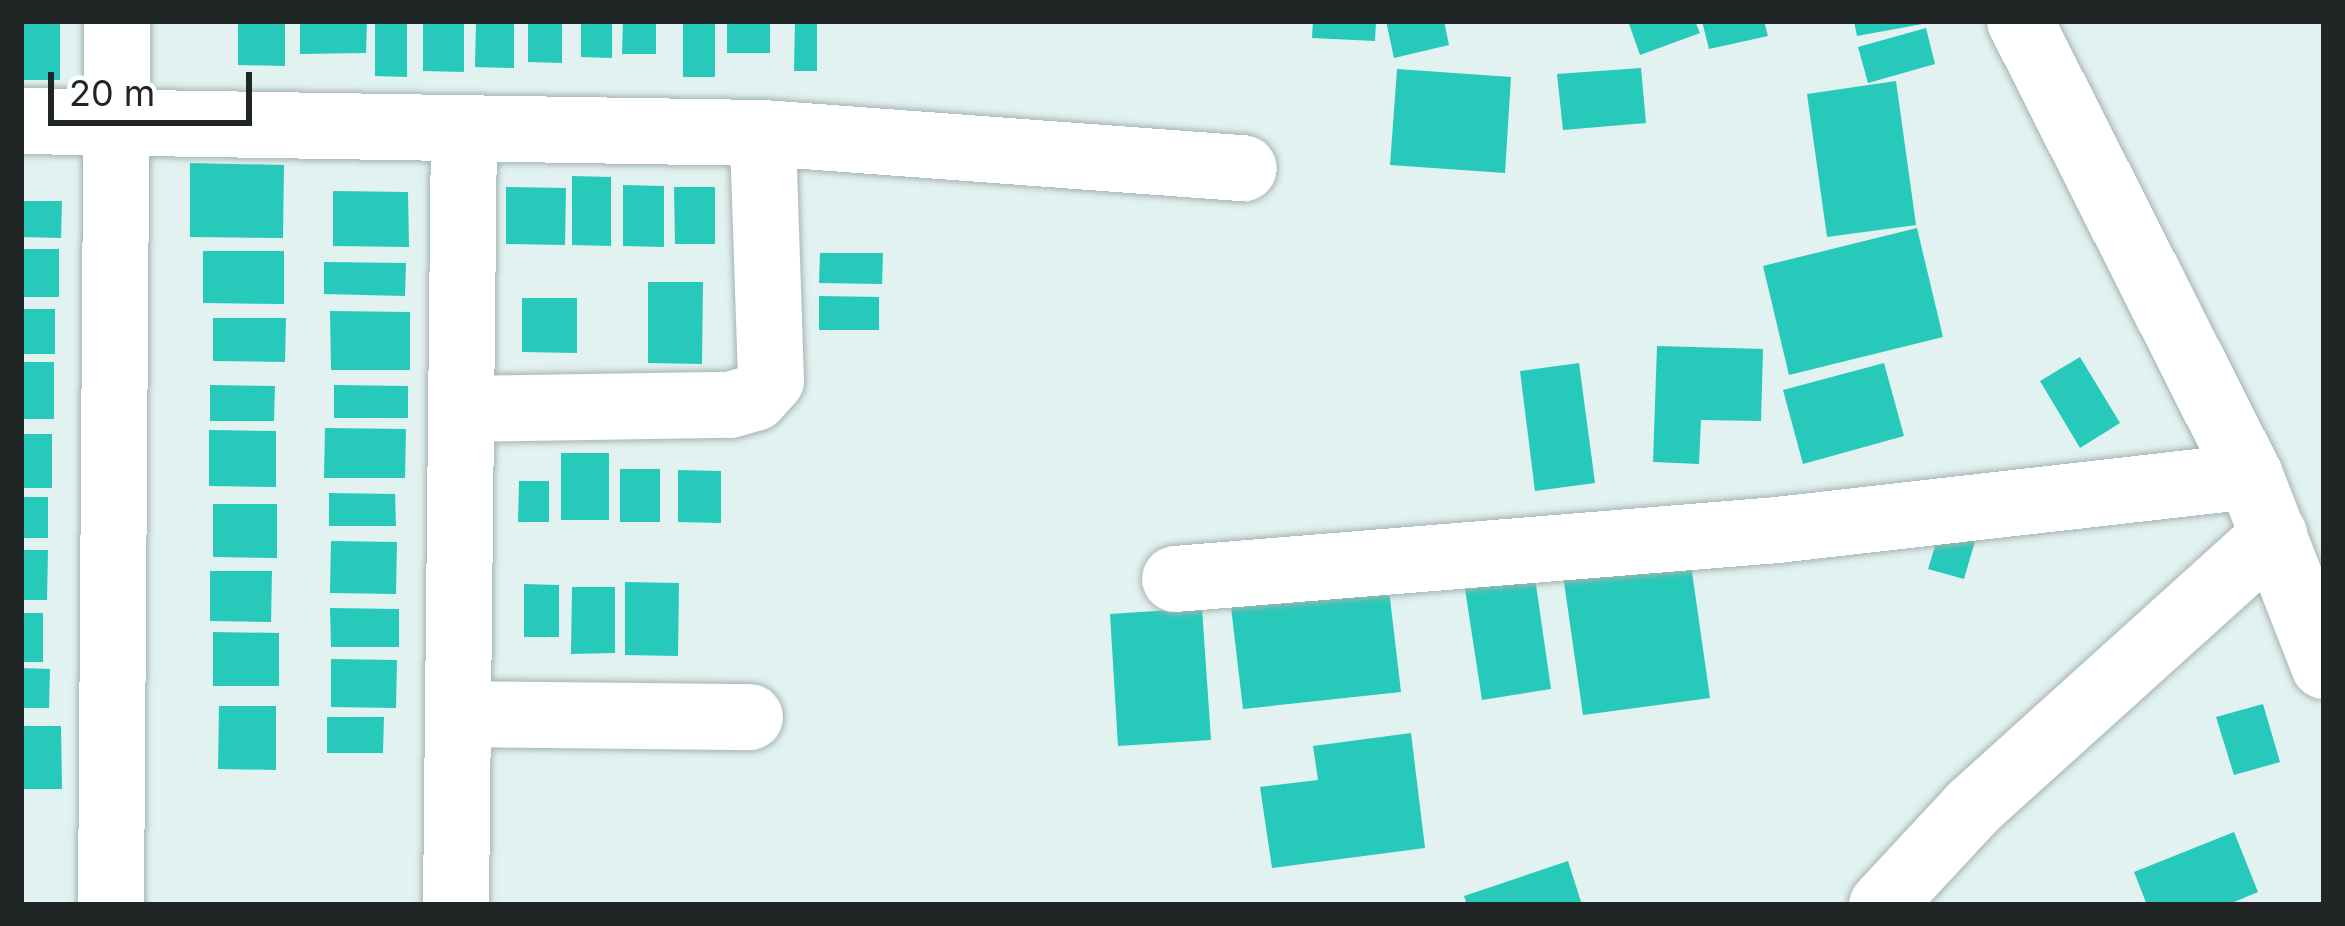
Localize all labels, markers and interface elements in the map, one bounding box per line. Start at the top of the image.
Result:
scale bar [54,48,258,122]
text: 20 m [69,71,155,115]

